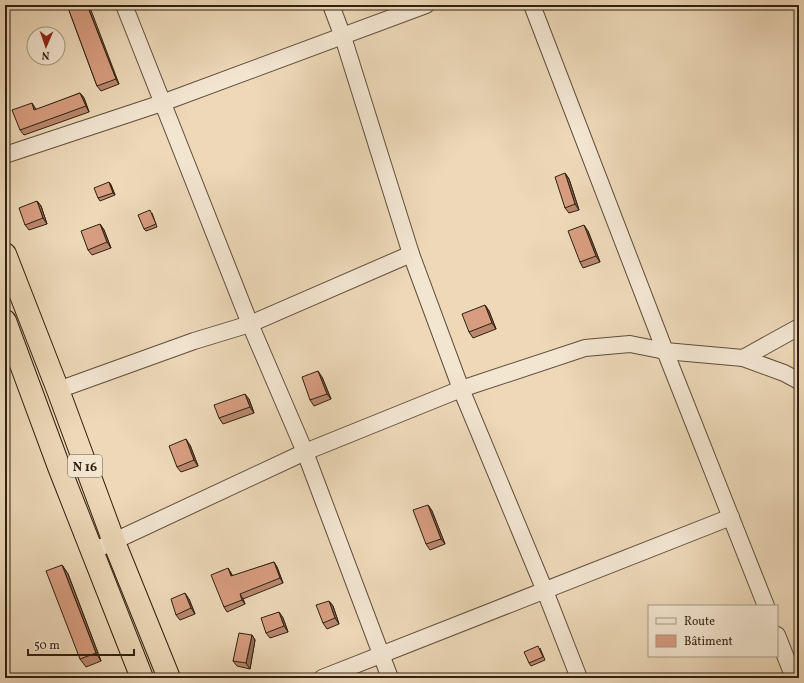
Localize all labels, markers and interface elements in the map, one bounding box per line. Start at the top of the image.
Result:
north arrow [26,26,66,66]
text: N [41,47,50,62]
road number: N 16 [68,455,102,477]
legend [648,605,778,657]
text: Route [684,614,715,630]
scale bar [28,631,134,657]
text: Bâtiment [684,634,733,650]
text: 50 m [34,638,60,654]

